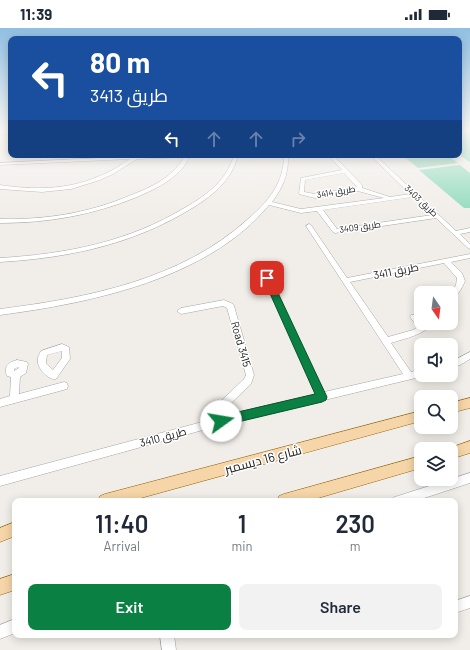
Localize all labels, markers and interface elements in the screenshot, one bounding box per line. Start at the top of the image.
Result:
text: 11:39 [20,5,52,23]
text: 80 m [90,45,150,79]
icon: left [24,52,76,104]
text: طريق 3413 [90,84,168,106]
icon: left [161,128,183,150]
icon: ahead [203,128,225,150]
icon: ahead [245,128,267,150]
icon: right [287,128,309,150]
street label: طريق 3403 [402,182,441,220]
street label: طريق 3414 [316,183,357,201]
street label: طريق 3409 [338,218,382,236]
street label: طريق 3411 [372,260,420,282]
pin [250,261,284,295]
icon: arrive [256,267,278,289]
north arrow [414,286,458,330]
map controls [414,286,458,486]
street label: Road 3415 [229,320,254,368]
button: sound [414,338,458,382]
button: search [414,390,458,434]
position arrow [200,400,242,442]
street label: طريق 3410 [138,424,188,450]
street label: شارع 16 ديسمبر [222,441,304,478]
button: layers [414,442,458,486]
text: 11:40 [95,509,148,538]
text: 1 [238,509,246,538]
text: 230 [336,509,375,538]
text: Arrival [104,538,140,554]
text: min [231,538,252,554]
text: m [350,538,361,554]
button: Exit [28,584,231,630]
button: Share [239,584,442,630]

